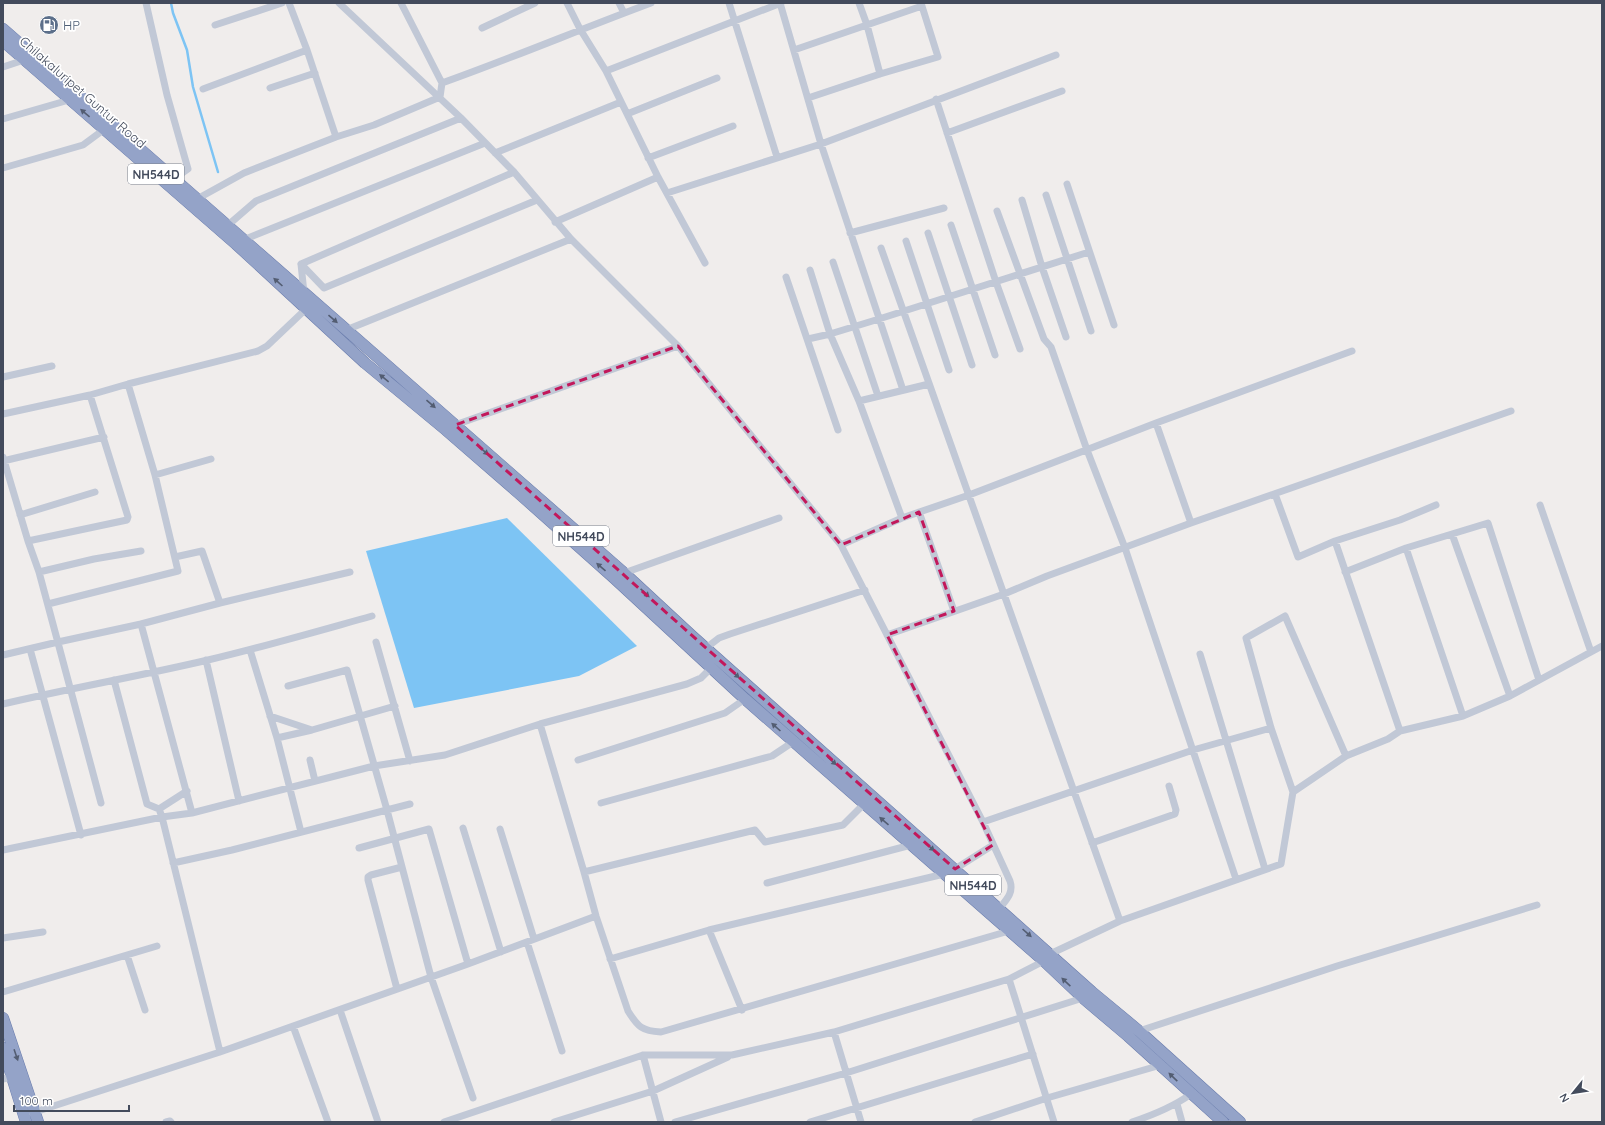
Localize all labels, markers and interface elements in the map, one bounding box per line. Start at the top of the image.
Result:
fuel station icon: HP [38,14,60,36]
place label: HP [63,17,80,33]
street label: Chilakaluripet Guntur Road [17,33,149,151]
one-way arrow [80,109,90,118]
road number: NH544D [128,164,184,184]
one-way arrow [273,278,282,287]
one-way arrow [328,314,338,323]
one-way arrow [378,374,389,383]
one-way arrow [426,399,436,409]
one-way arrow [479,446,490,455]
road number: NH544D [553,526,609,546]
one-way arrow [597,563,606,572]
one-way arrow [640,588,650,597]
one-way arrow [730,670,740,679]
one-way arrow [771,722,781,731]
one-way arrow [827,756,837,766]
one-way arrow [879,817,890,826]
one-way arrow [925,842,935,851]
road number: NH544D [945,875,1001,895]
one-way arrow [1022,929,1032,938]
one-way arrow [1061,977,1071,987]
one-way arrow [14,1049,20,1061]
one-way arrow [1168,1072,1178,1082]
north arrow [1553,1073,1593,1113]
scale bar [14,1087,129,1113]
text: N [1556,1091,1572,1105]
text: 100 m [20,1093,53,1108]

